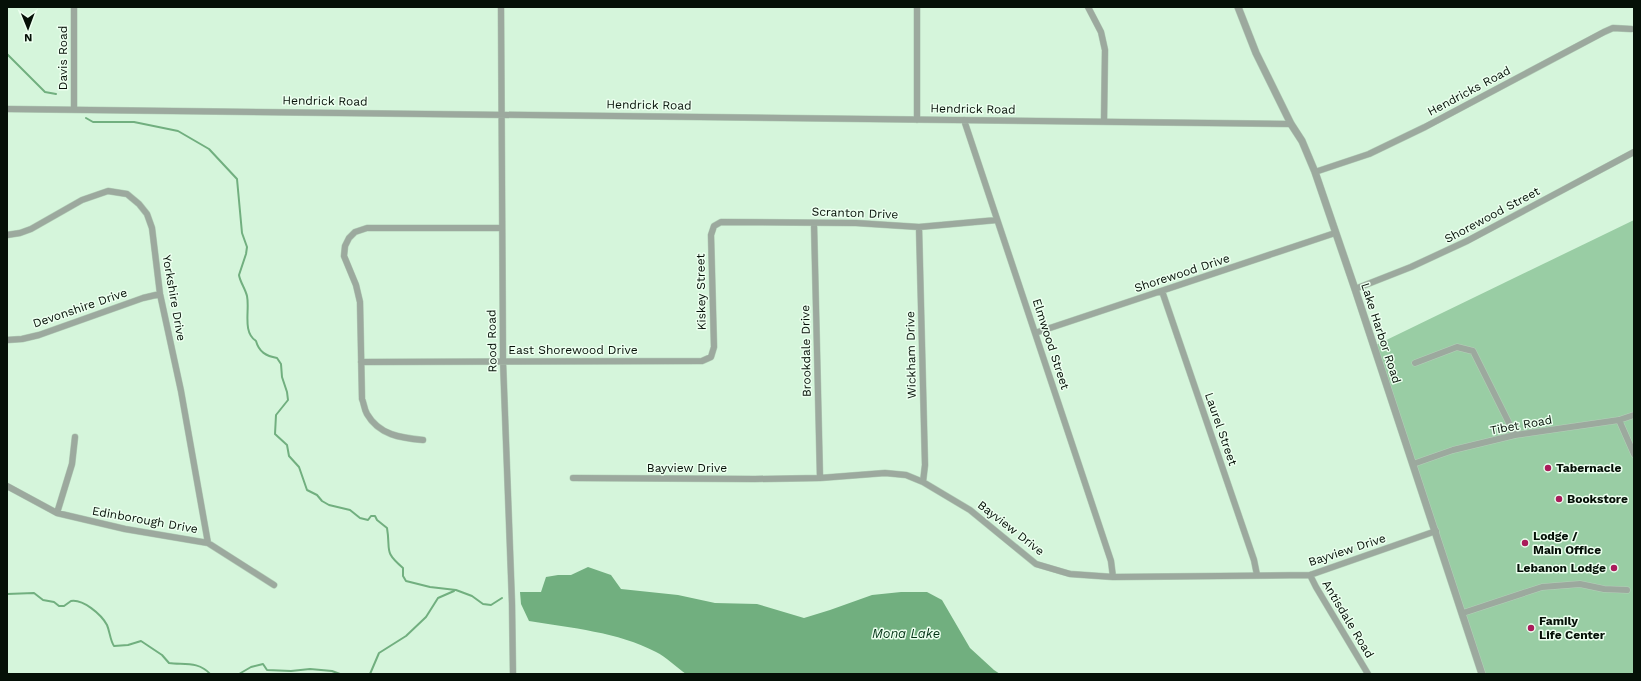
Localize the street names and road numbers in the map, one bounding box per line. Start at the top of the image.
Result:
street label: Davis Road [56,26,70,90]
street label: Hendricks Road [1425,63,1513,119]
street label: Hendrick Road [282,93,368,109]
street label: Hendrick Road [606,97,692,113]
street label: Hendrick Road [930,101,1016,117]
street label: Shorewood Street [1442,184,1542,246]
street label: Scranton Drive [811,204,899,222]
street label: Shorewood Drive [1133,251,1232,295]
street label: Yorkshire Drive [160,254,188,342]
street label: Kiskey Street [693,254,709,330]
street label: Lake Harbor Road [1358,281,1404,385]
street label: Devonshire Drive [31,285,129,331]
street label: Elmwood Street [1030,297,1072,391]
street label: Brookdale Drive [798,305,814,397]
street label: Rood Road [484,309,500,373]
street label: Wickham Drive [903,311,919,399]
street label: East Shorewood Drive [508,343,638,357]
street label: Laurel Street [1202,391,1240,467]
street label: Tibet Road [1489,413,1553,437]
street label: Bayview Drive [647,461,727,475]
street label: Bayview Drive [975,498,1047,558]
street label: Edinborough Drive [91,504,199,536]
street label: Bayview Drive [1307,531,1387,569]
street label: Antisdale Road [1319,578,1377,660]

